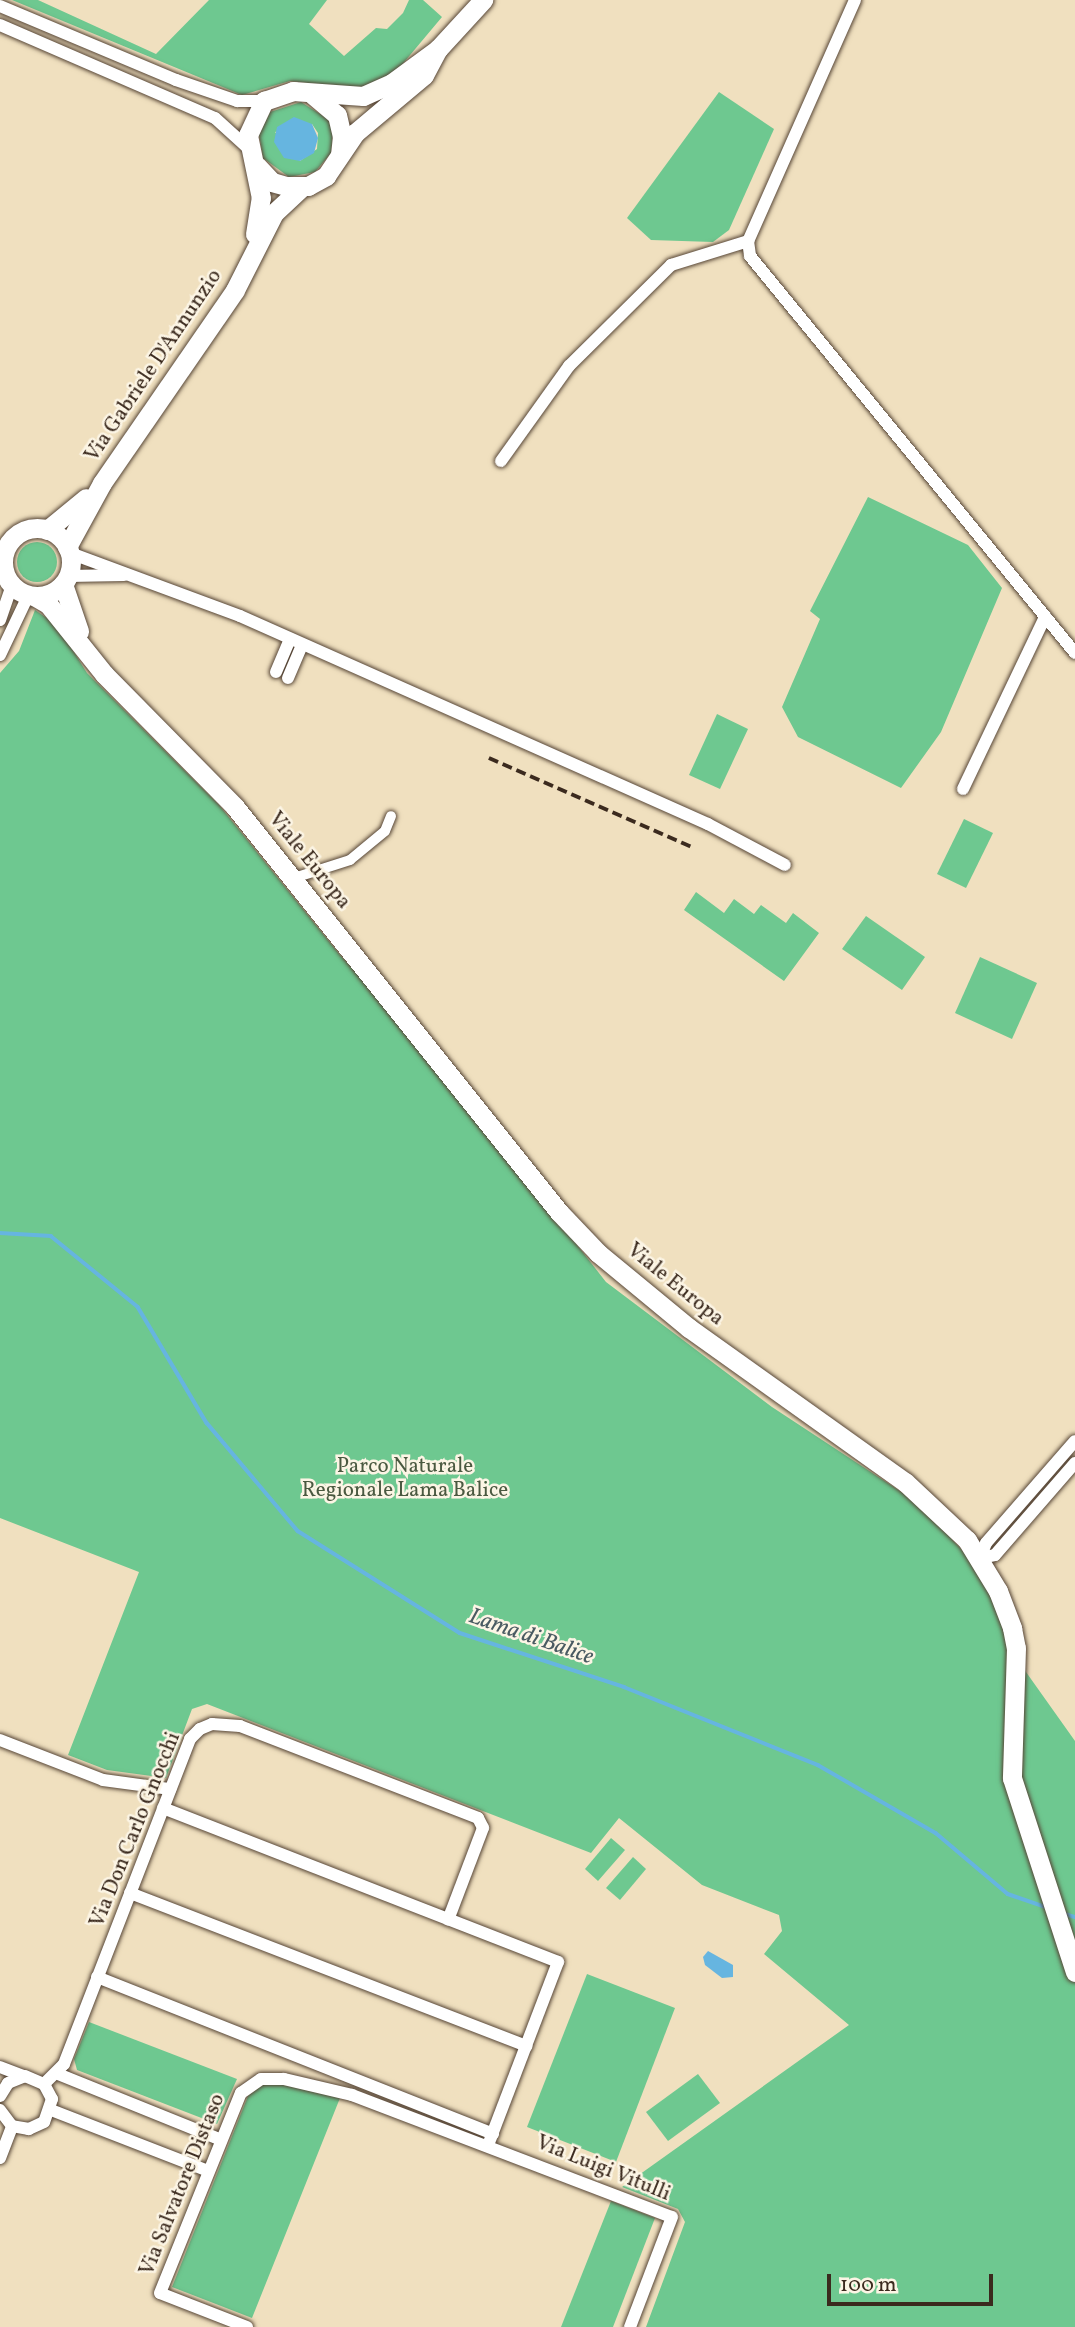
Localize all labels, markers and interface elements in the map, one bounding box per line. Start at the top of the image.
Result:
street label: Via Gabriele D'Annunzio [80,265,228,467]
street label: Viale Europa [262,807,356,915]
street label: Viale Europa [621,1238,729,1332]
park label: Parco Naturale Regionale Lama Balice [302,1454,508,1504]
water label: Lama di Balice [465,1603,597,1671]
street label: Via Don Carlo Gnocchi [85,1729,187,1931]
street label: Via Salvatore Distaso [135,2090,231,2280]
street label: Via Luigi Vitulli [532,2130,674,2208]
scale bar [830,2260,996,2304]
text: 100 m [840,2271,897,2300]

